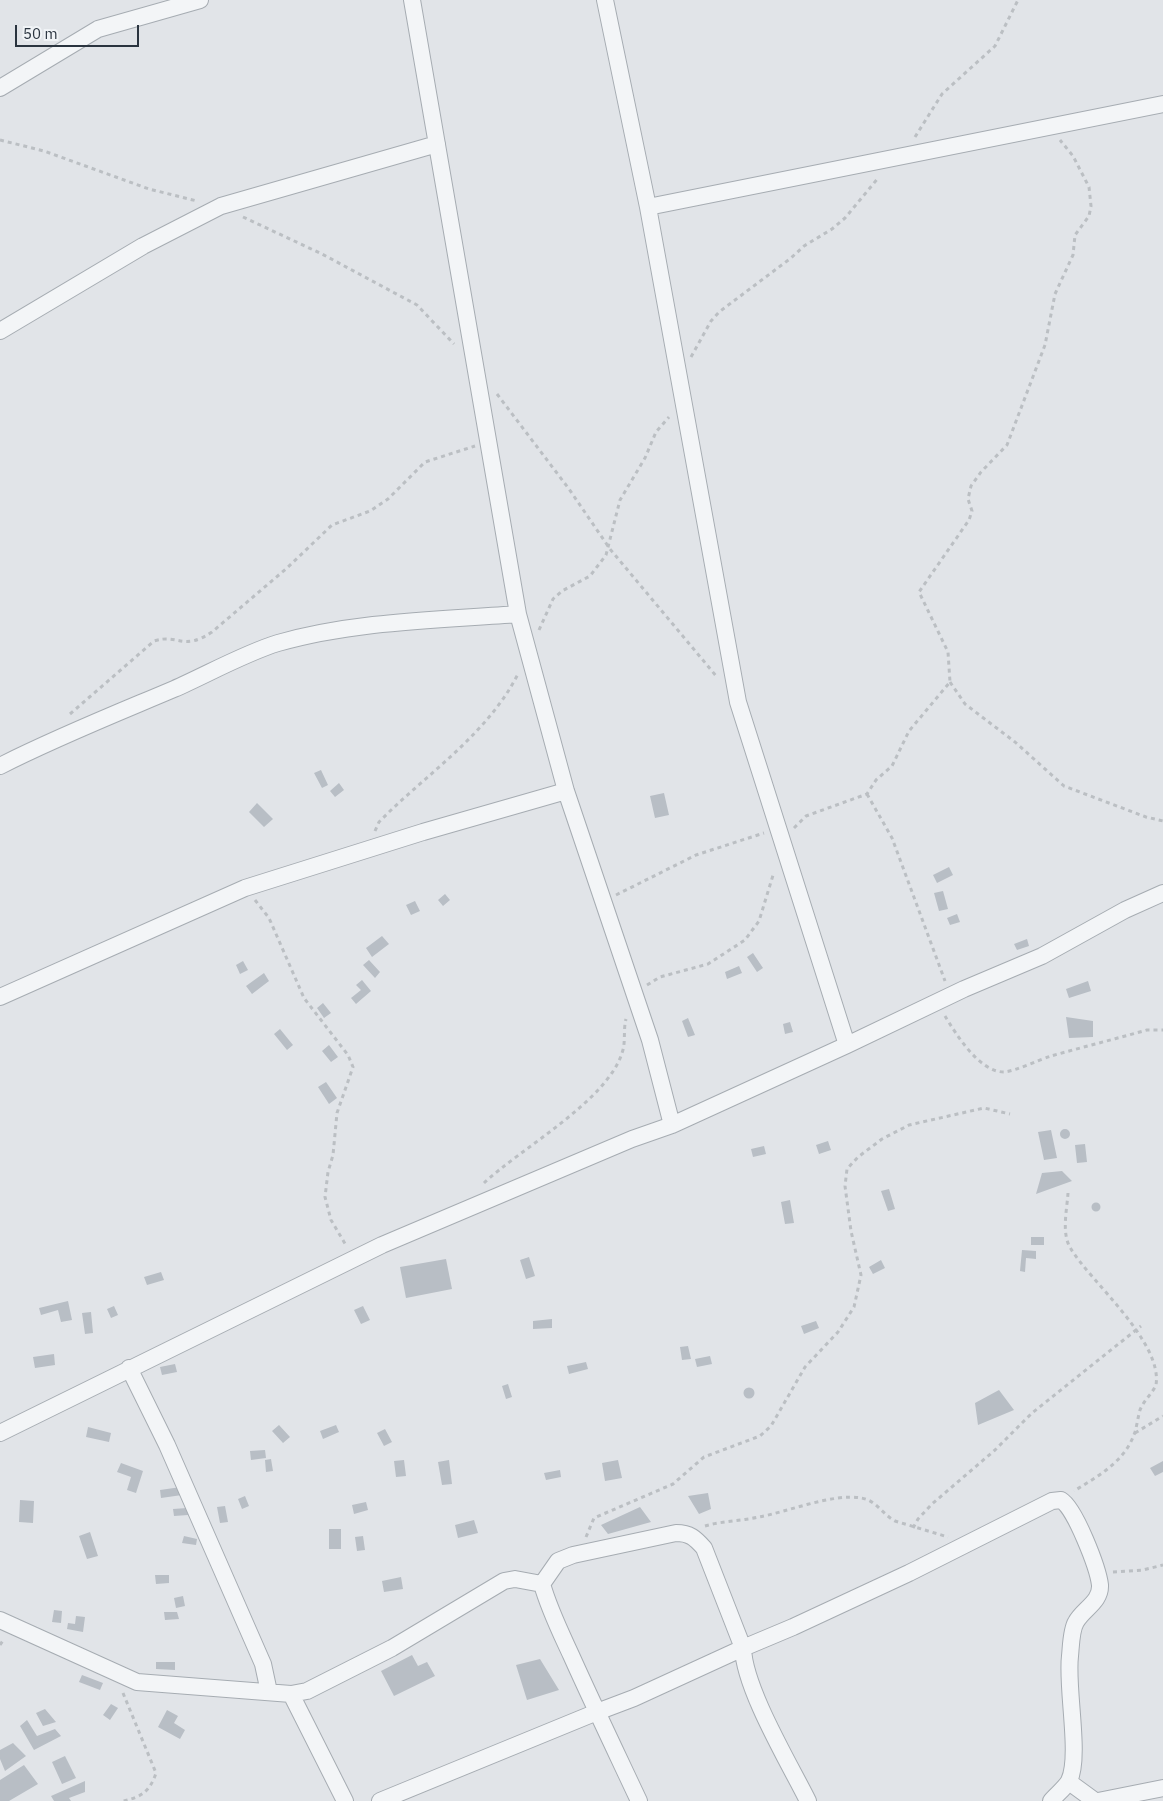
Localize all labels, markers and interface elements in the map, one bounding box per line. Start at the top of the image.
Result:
scale bar [18,15,141,47]
text: 50 m [23,24,58,43]

